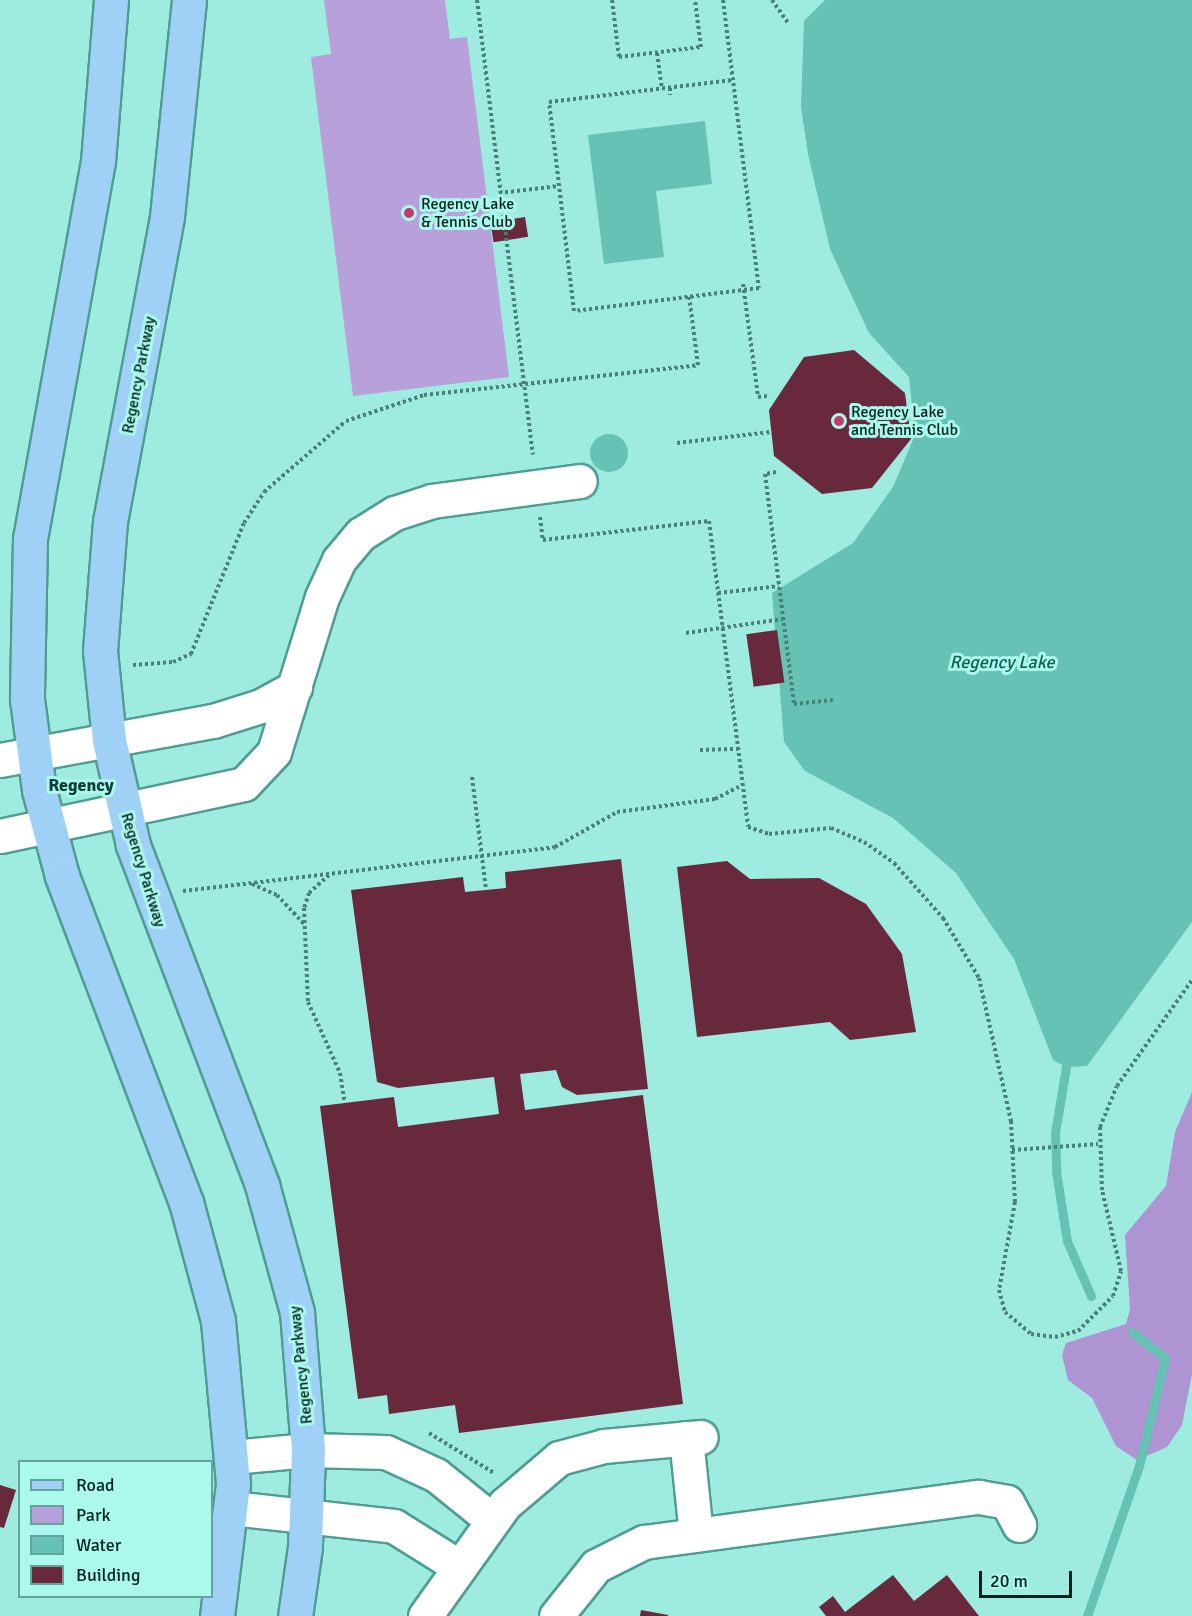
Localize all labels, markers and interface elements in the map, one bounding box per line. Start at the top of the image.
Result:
place label: Regency Lake & Tennis Club [421,194,514,232]
marker: Regency Lake & Tennis Club [402,206,416,220]
street label: Regency Parkway [118,315,160,435]
place label: Regency Lake and Tennis Club [851,402,958,440]
marker: Regency Lake and Tennis Club [832,414,846,428]
water label: Regency Lake [950,651,1054,673]
district label: Regency [48,774,114,796]
street label: Regency Parkway [116,810,170,930]
street label: Regency Parkway [285,1305,317,1425]
legend [18,1460,213,1598]
text: Road [76,1474,115,1496]
text: Park [76,1504,111,1526]
text: Water [76,1534,121,1556]
scale bar [982,1559,1075,1597]
text: Building [76,1564,140,1586]
text: 20 m [990,1570,1028,1592]

